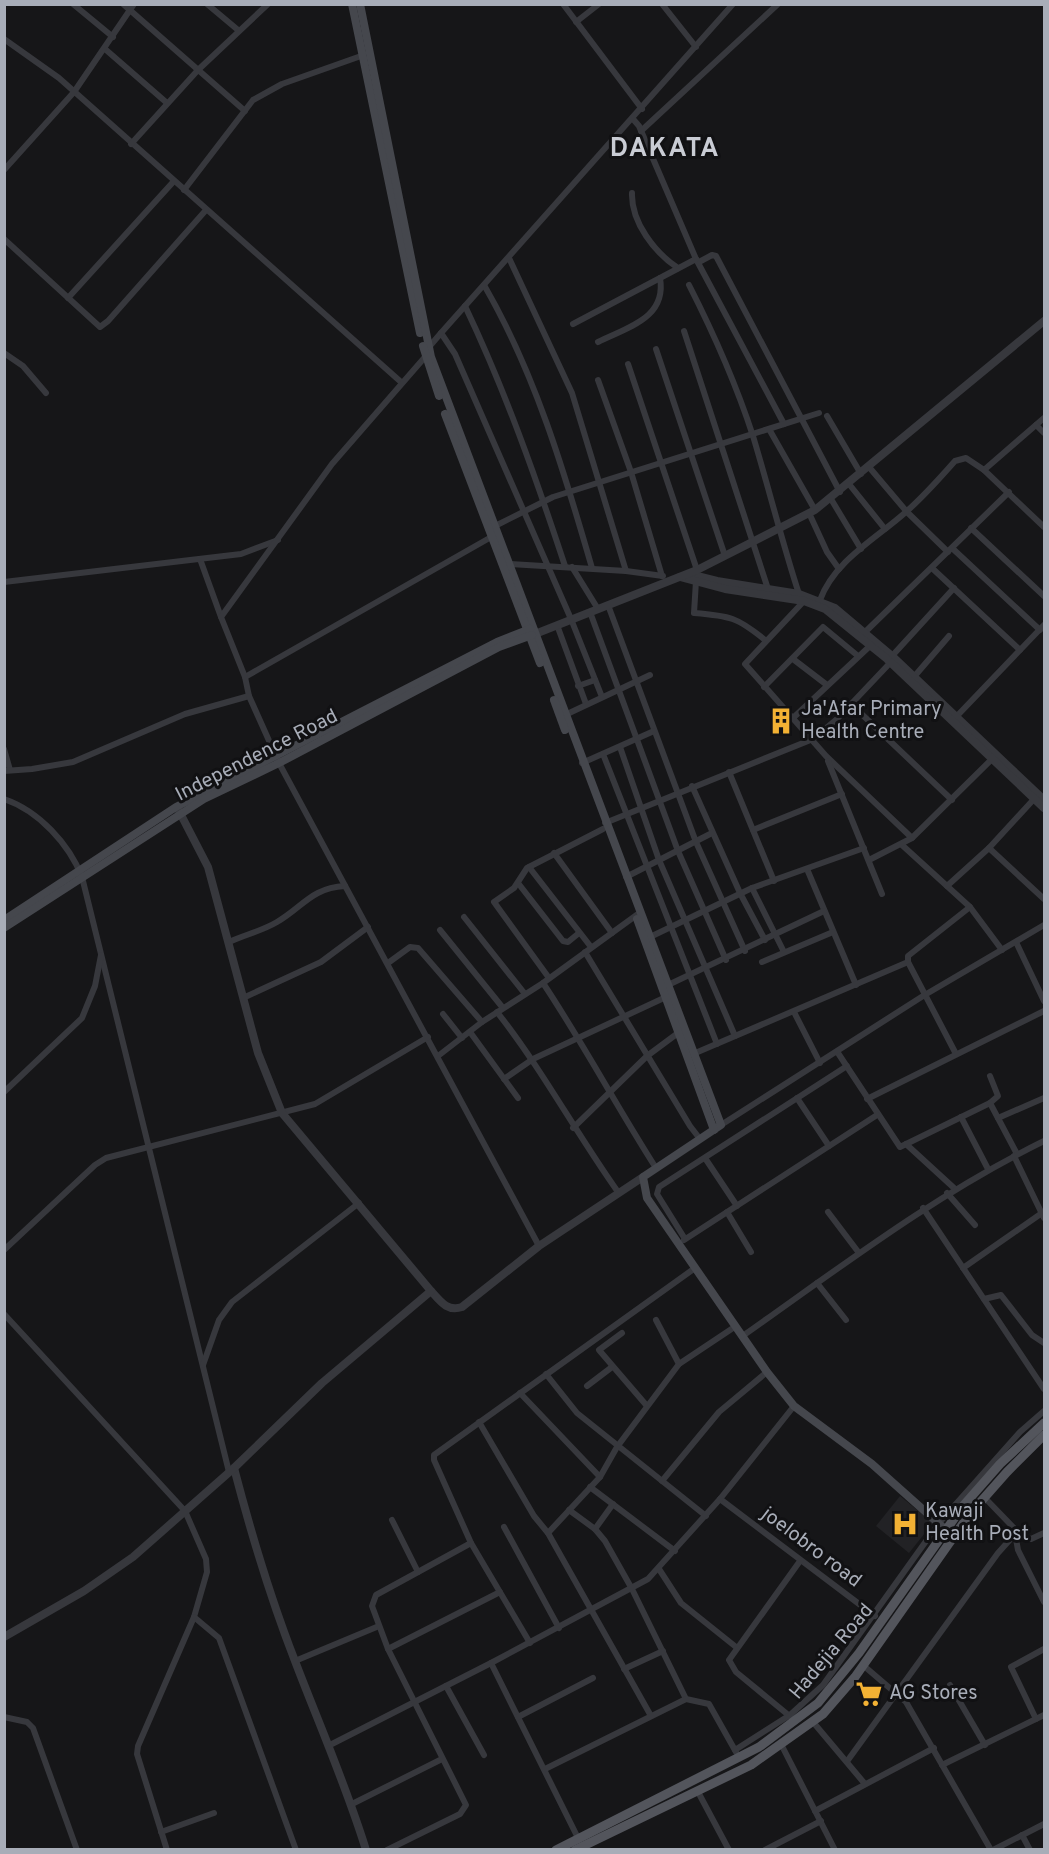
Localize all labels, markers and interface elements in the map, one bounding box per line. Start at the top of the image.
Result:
district label: DAKATA [610,133,720,166]
place label: Ja'Afar Primary Health Centre [801,697,942,746]
street label: Independence Road [171,704,343,808]
building icon: Ja'Afar Primary Health Centre [766,706,796,736]
place label: Kawaji Health Post [925,1499,1029,1548]
street label: joelobro road [755,1501,866,1594]
hospital icon: Kawaji Health Post [890,1509,920,1539]
street label: Hadejia Road [784,1598,880,1706]
supermarket icon: AG Stores [854,1679,884,1709]
place label: AG Stores [889,1681,978,1707]

